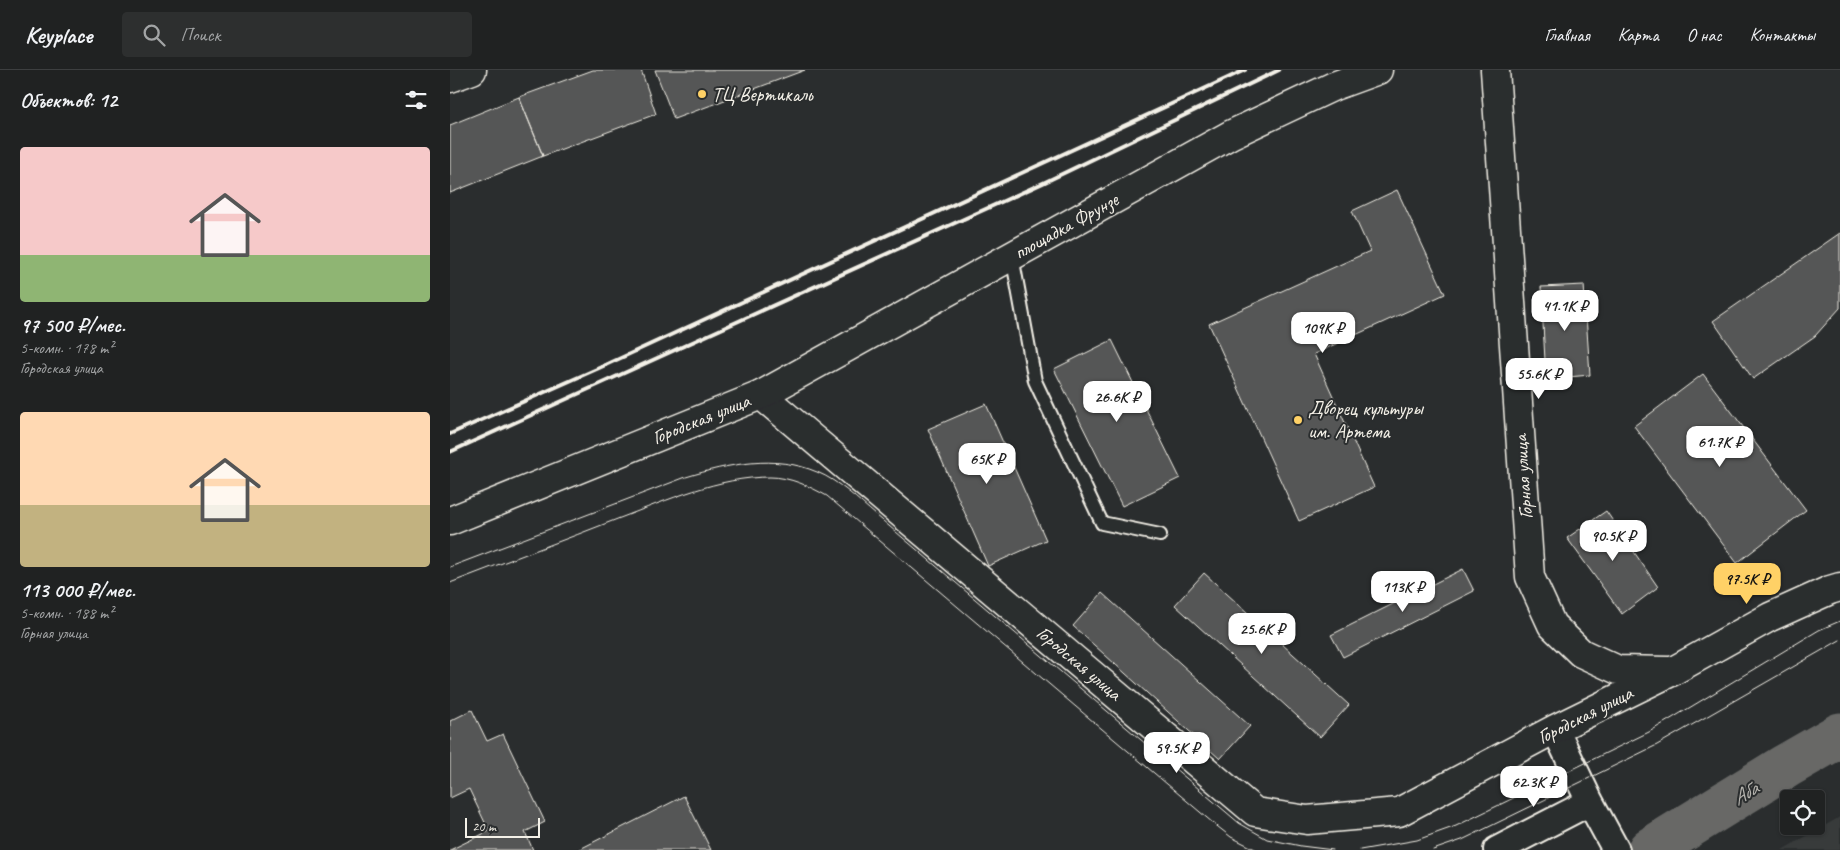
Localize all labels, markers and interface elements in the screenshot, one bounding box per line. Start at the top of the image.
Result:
search box [122,12,472,57]
text: Keyplace [25,20,92,50]
icon: search [140,21,168,49]
text: Поиск [180,23,220,47]
text: Главная [1545,24,1590,46]
text: Карта [1618,24,1659,46]
text: О нас [1687,24,1722,46]
text: Контакты [1750,24,1815,46]
place label: ТЦ Вертикаль [712,82,814,107]
icon: filters [402,86,430,114]
text: Объектов: 12 [20,87,117,113]
marker: ТЦ Вертикаль [696,88,708,100]
icon: home [180,180,270,270]
street label: площадка Фрунзе [1009,186,1124,265]
pin: 41.1K ₽ [1519,290,1611,332]
text: 41.1K ₽ [1542,296,1588,316]
text: 97 500 ₽/мес. [20,312,125,338]
pin: 109K ₽ [1282,312,1364,354]
text: 109K ₽ [1302,318,1344,338]
text: 5-комн. · 178 m² [20,338,113,358]
text: Городская улица [20,358,103,378]
pin: 55.6K ₽ [1493,358,1585,400]
text: 55.6K ₽ [1517,364,1561,384]
pin: 26.6K ₽ [1071,380,1163,423]
text: 26.6K ₽ [1094,387,1140,407]
street label: Городская улица [648,388,755,450]
place label: Дворец культуры им. Артема [1308,396,1424,444]
marker: Дворец культуры им. Артема [1292,414,1304,426]
pin: 61.7K ₽ [1674,426,1766,468]
street label: Горная улица [1507,432,1538,520]
text: 61.7K ₽ [1697,432,1743,452]
pin: 65K ₽ [952,442,1022,485]
icon: home [180,445,270,535]
text: 65K ₽ [970,449,1004,469]
pin: 90.5K ₽ [1567,520,1659,562]
text: 90.5K ₽ [1591,526,1635,546]
pin: 97.5K ₽ [1701,562,1793,605]
text: 97.5K ₽ [1725,569,1769,589]
pin: 113K ₽ [1362,570,1444,613]
text: 113 000 ₽/мес. [20,577,135,603]
text: 113K ₽ [1382,577,1424,597]
text: 5-комн. · 188 m² [20,603,113,623]
pin: 25.6K ₽ [1216,612,1308,655]
text: 25.6K ₽ [1239,619,1285,639]
street label: Городская улица [1031,620,1128,707]
text: Горная улица [20,623,88,643]
street label: Городская улица [1533,680,1638,750]
pin: 59.5K ₽ [1131,732,1223,774]
text: 59.5K ₽ [1155,738,1199,758]
pin: 62.3K ₽ [1488,766,1580,808]
text: 62.3K ₽ [1511,772,1557,792]
water label: Аба [1727,774,1764,811]
map controls [1780,790,1825,835]
button: locate [1780,790,1825,835]
scale bar [465,815,540,838]
text: 20 m [472,818,496,835]

